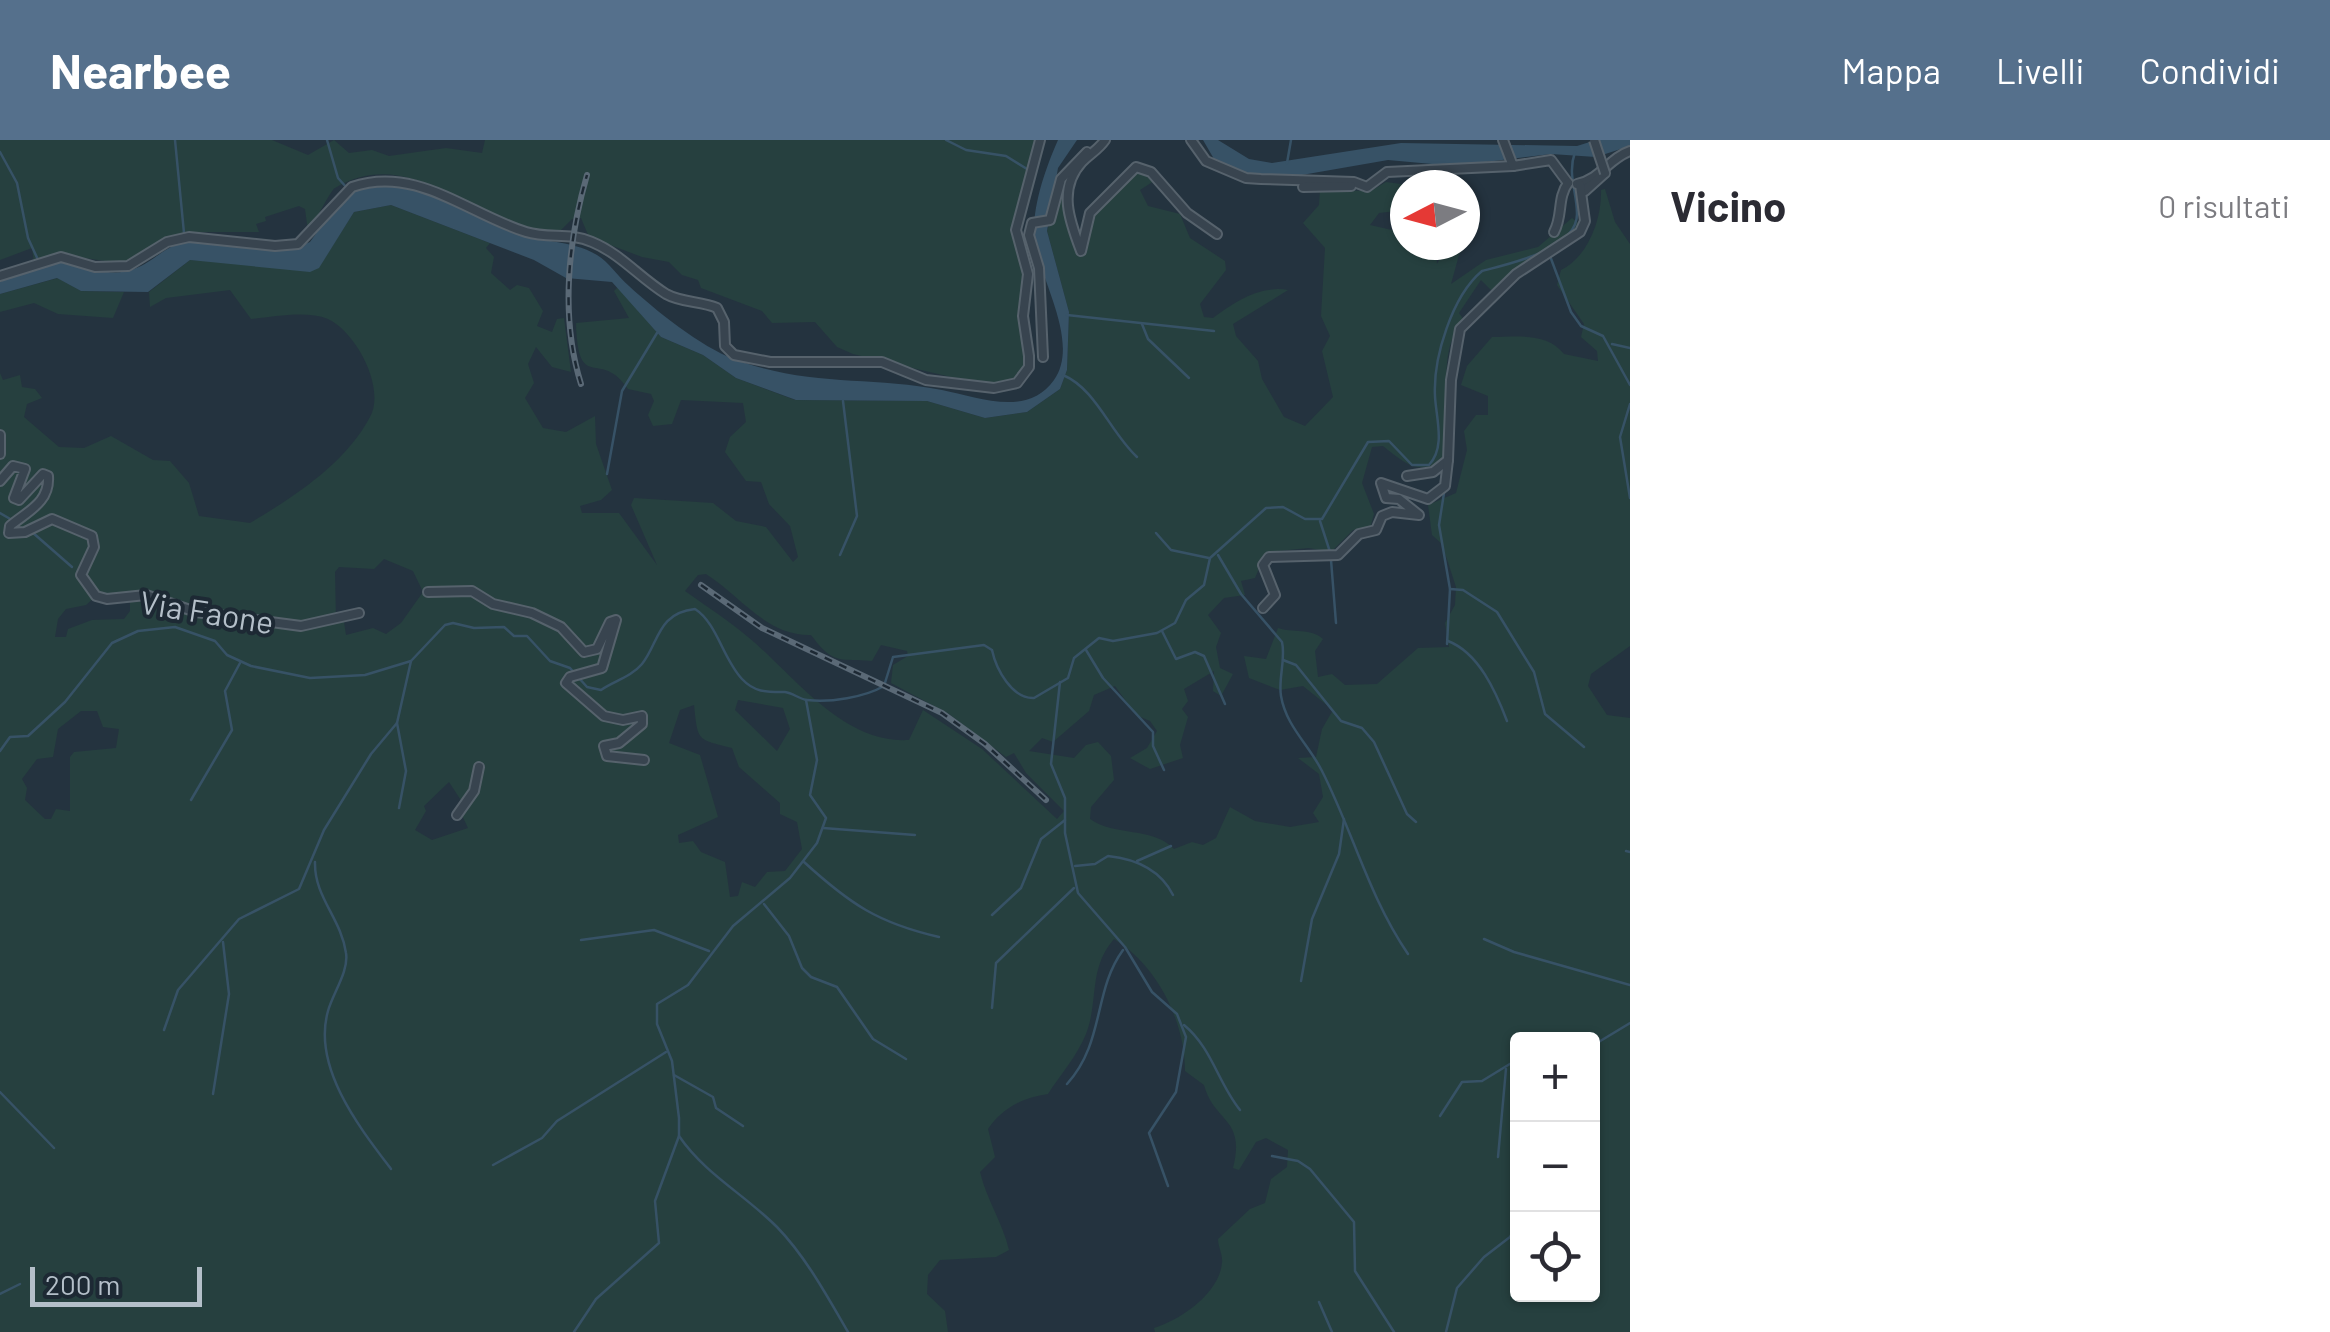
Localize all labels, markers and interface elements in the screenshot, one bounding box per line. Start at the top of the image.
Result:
text: Nearbee [50,41,231,99]
text: Mappa [1842,49,1941,91]
text: Livelli [1996,49,2084,91]
text: Condividi [2139,49,2280,91]
north arrow [1390,170,1480,260]
text: Vicino [1670,180,1786,230]
text: 0 risultati [2158,186,2290,224]
street label: Via Faone [137,582,277,640]
map controls [1510,1032,1600,1302]
button: + [1510,1032,1600,1122]
button: − [1510,1122,1600,1212]
button: locate [1510,1212,1600,1302]
scale bar [30,1262,202,1306]
text: 200 m [45,1267,120,1301]

